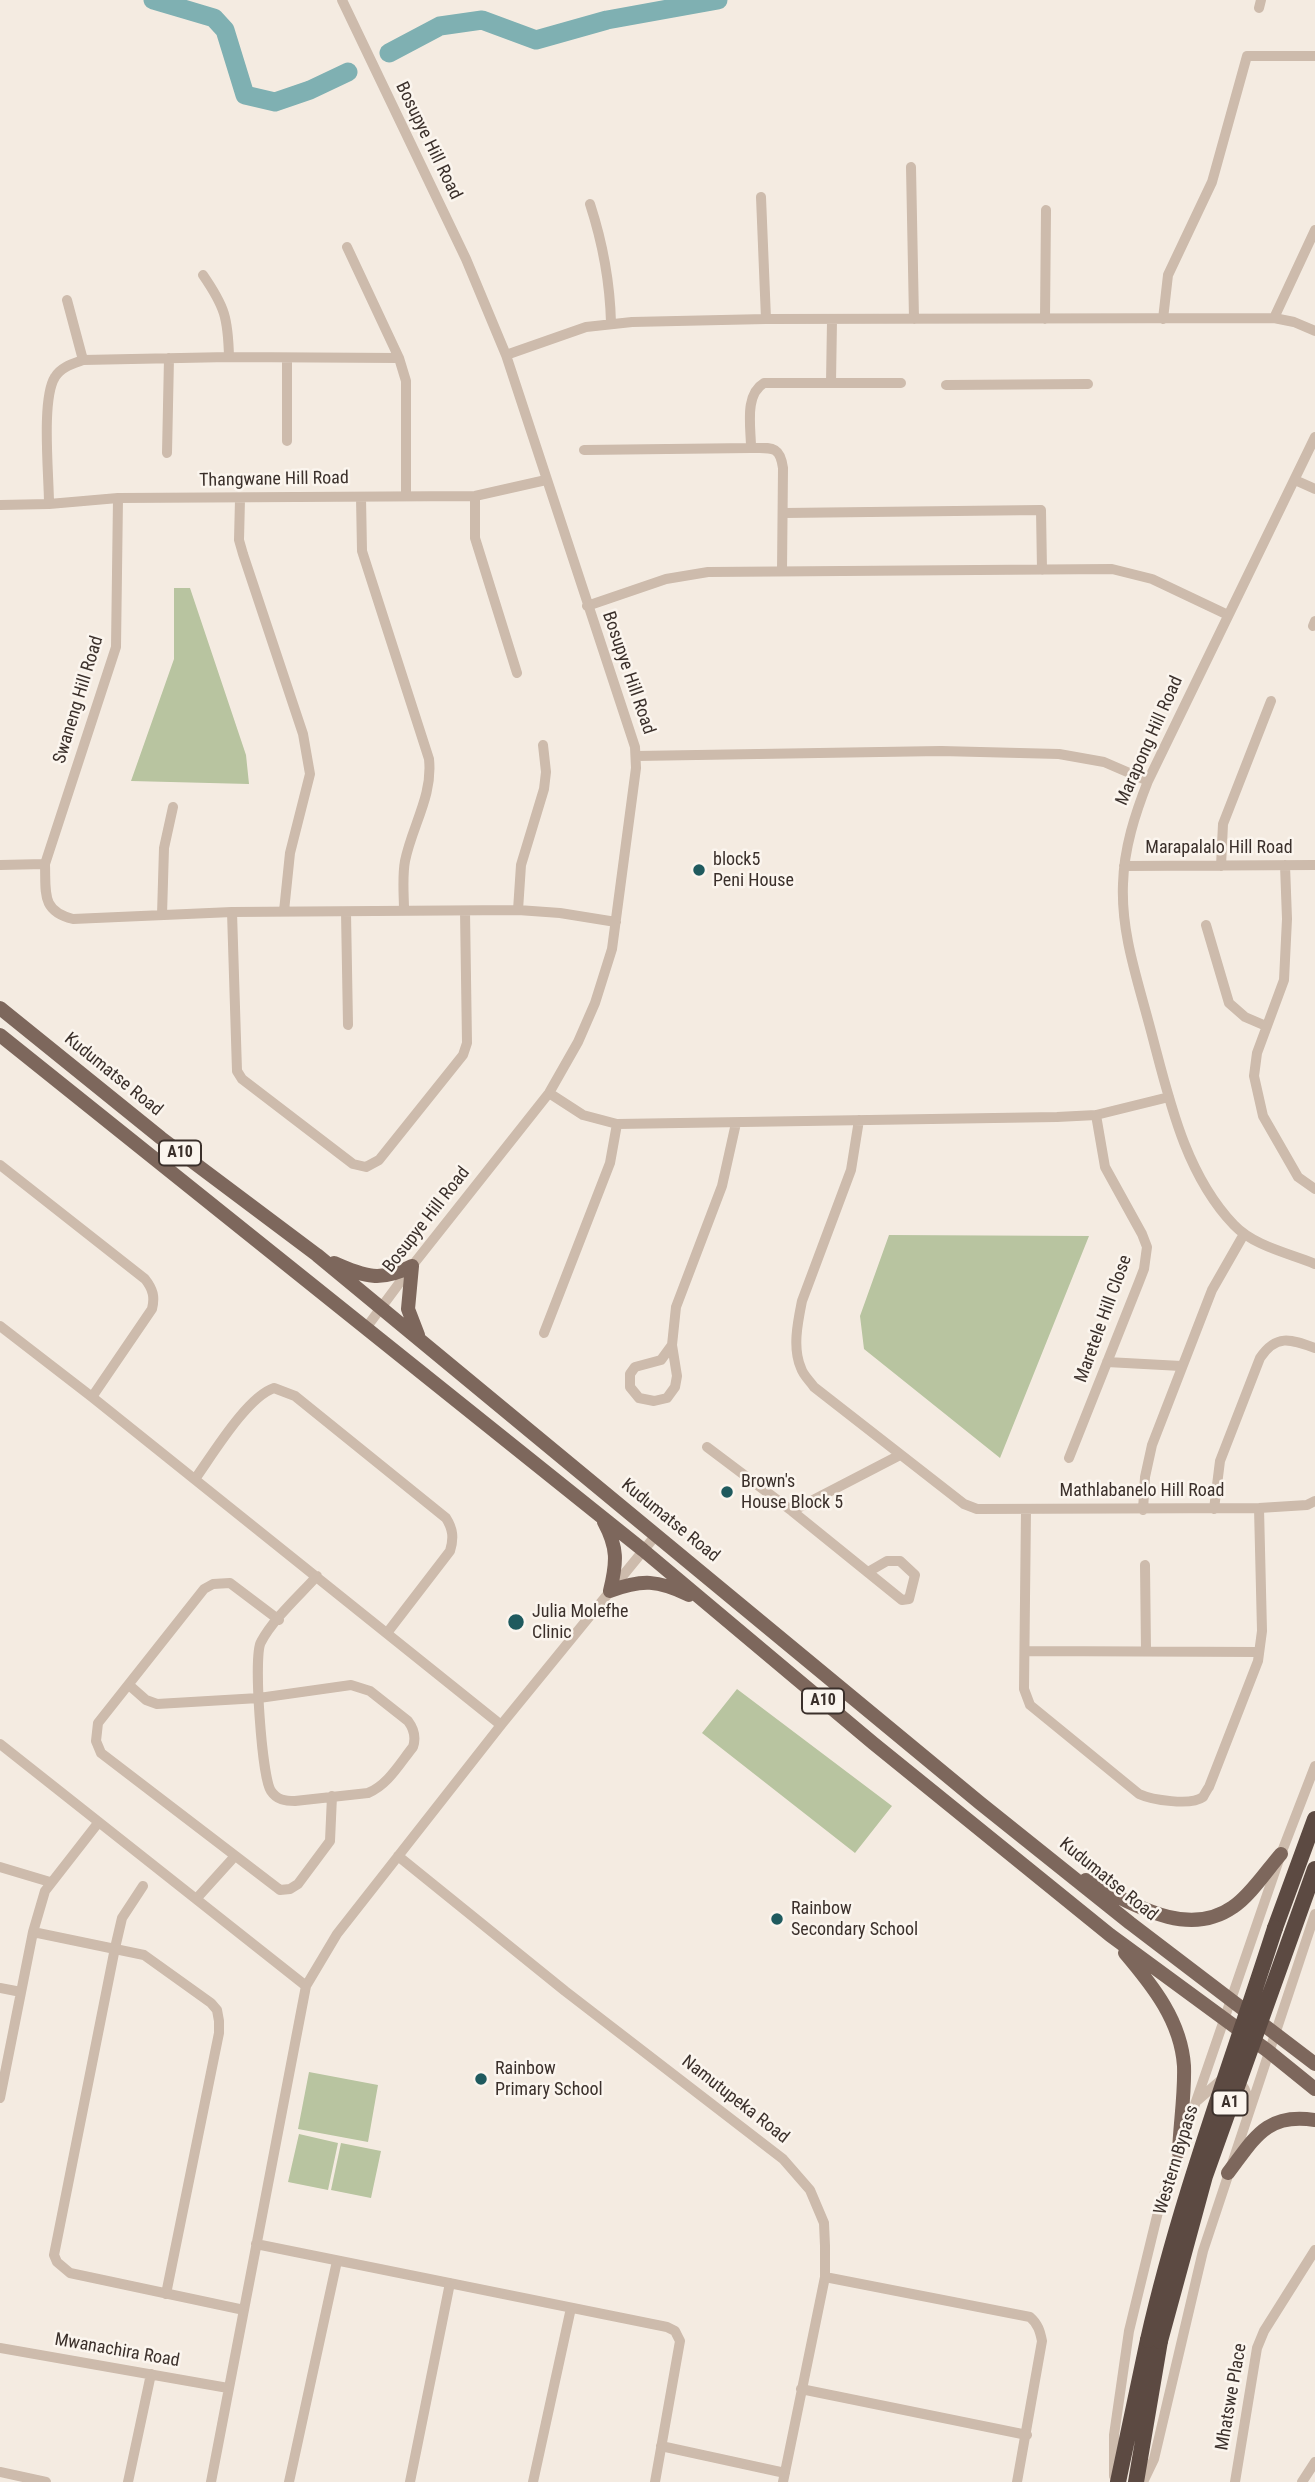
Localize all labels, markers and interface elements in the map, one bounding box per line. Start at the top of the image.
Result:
street label: Bosupye Hill Road [390,79,466,203]
street label: Thangwane Hill Road [199,468,349,492]
street label: Bosupye Hill Road [597,609,659,737]
street label: Swaneng Hill Road [49,634,109,766]
street label: Marapong Hill Road [1112,673,1188,809]
street label: Marapalalo Hill Road [1145,837,1293,859]
place label: block5 Peni House [713,849,794,892]
marker: block5 Peni House [691,862,707,878]
street label: Kudumatse Road [59,1029,167,1121]
road number: A10 [159,1140,201,1166]
street label: Bosupye Hill Road [379,1163,475,1277]
street label: Maretele Hill Close [1071,1252,1137,1386]
place label: Brown's House Block 5 [741,1471,843,1514]
street label: Kudumatse Road [616,1475,724,1567]
street label: Mathlabanelo Hill Road [1060,1480,1224,1502]
marker: Brown's House Block 5 [719,1484,735,1500]
place label: Julia Molefhe Clinic [532,1601,628,1644]
marker: Julia Molefhe Clinic [506,1612,526,1632]
road number: A10 [802,1688,844,1714]
street label: Kudumatse Road [1054,1834,1162,1926]
place label: Rainbow Secondary School [791,1898,918,1940]
marker: Rainbow Secondary School [769,1911,785,1927]
street label: Namutupeka Road [677,2051,793,2149]
place label: Rainbow Primary School [495,2058,603,2100]
marker: Rainbow Primary School [473,2071,489,2087]
road number: A1 [1212,2090,1248,2116]
street label: Western Bypass [1150,2103,1204,2217]
street label: Mwanachira Road [53,2329,181,2373]
street label: Mhatswe Place [1212,2342,1252,2452]

